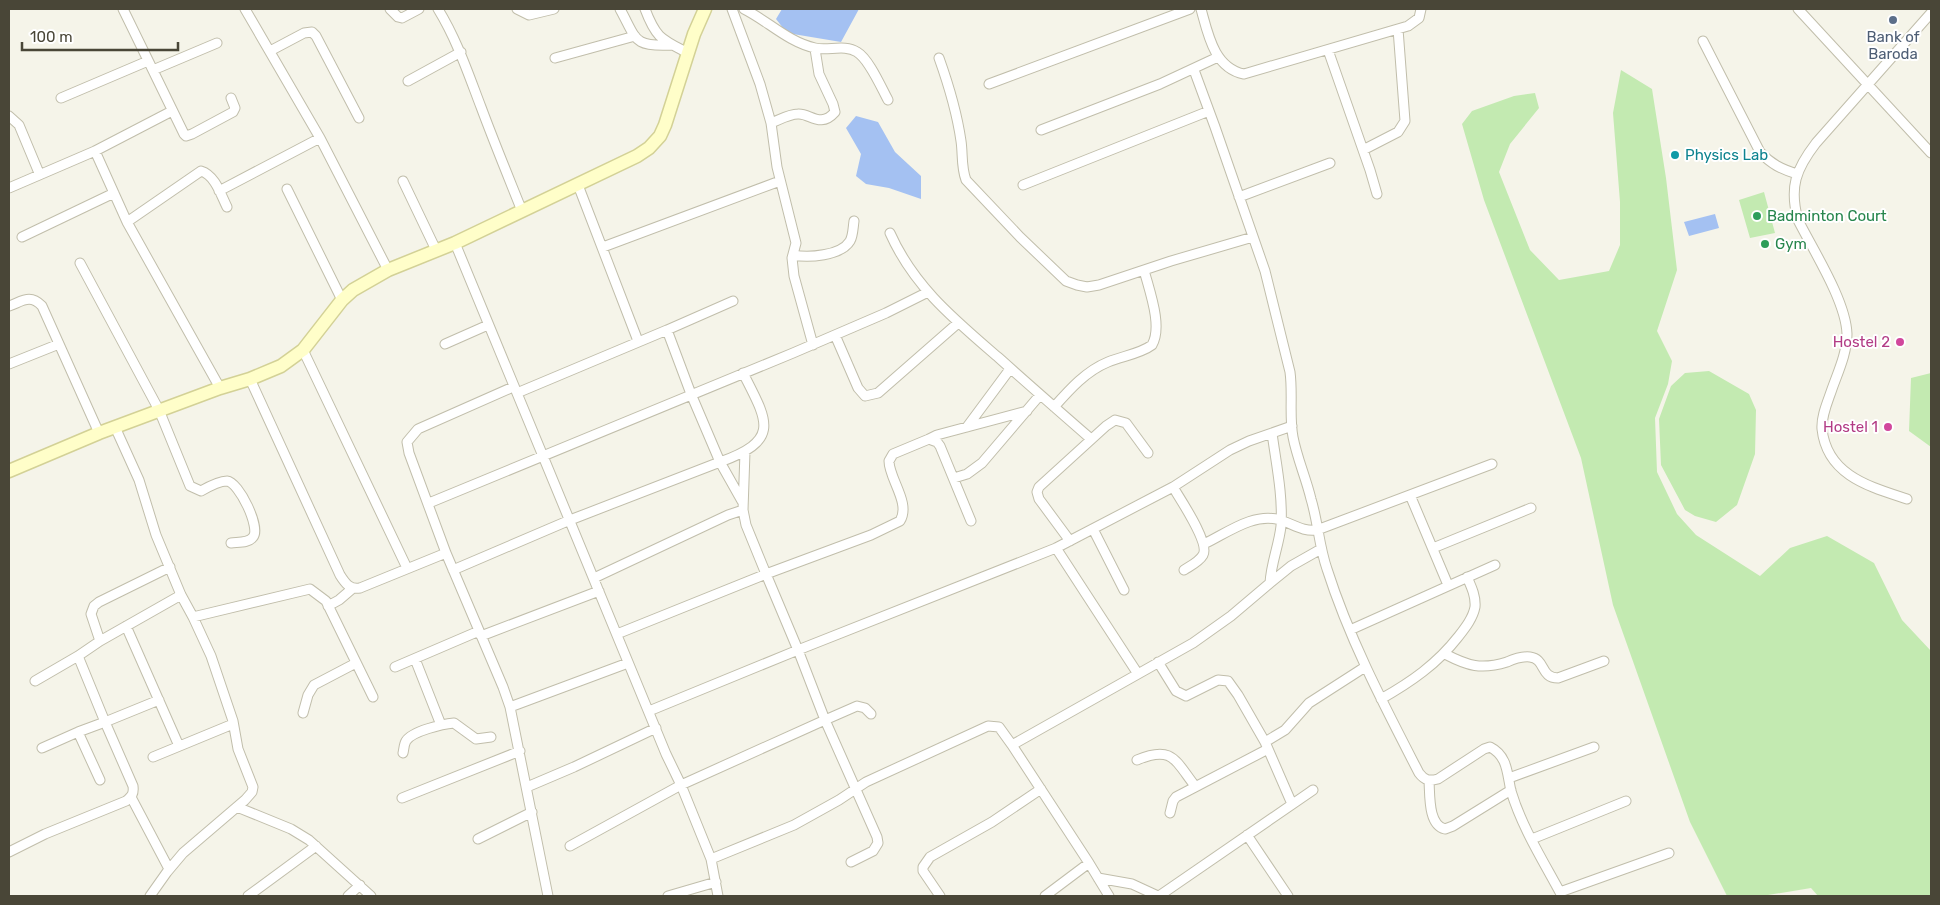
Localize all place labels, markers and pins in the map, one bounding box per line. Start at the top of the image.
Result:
marker: Bank of Baroda [1887,14,1899,26]
place label: Bank of Baroda [1867,28,1920,63]
place label: Physics Lab [1685,146,1768,164]
marker: Physics Lab [1669,149,1681,161]
place label: Badminton Court [1767,207,1887,225]
marker: Badminton Court [1751,210,1763,222]
place label: Gym [1775,235,1807,253]
marker: Gym [1759,238,1771,250]
place label: Hostel 2 [1833,333,1890,351]
marker: Hostel 2 [1894,336,1906,348]
place label: Hostel 1 [1823,418,1878,436]
marker: Hostel 1 [1882,421,1894,433]

